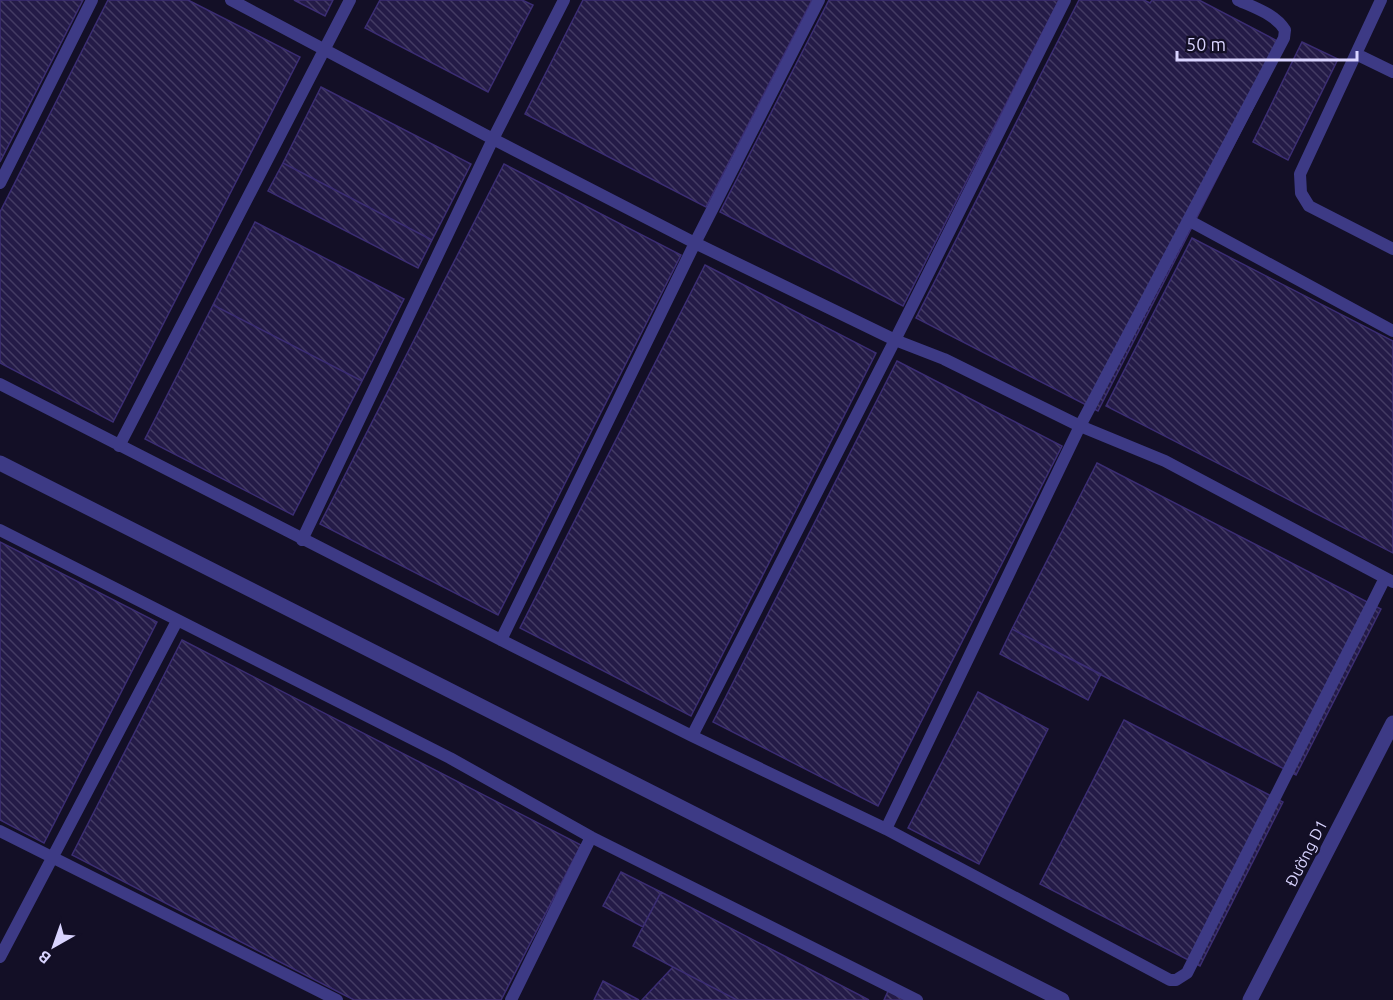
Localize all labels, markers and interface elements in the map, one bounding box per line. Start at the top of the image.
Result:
scale bar [1177,24,1357,62]
text: 50 m [1186,34,1226,54]
street label: Đường D1 [1281,817,1331,889]
north arrow [24,916,84,976]
text: B [35,947,54,968]

